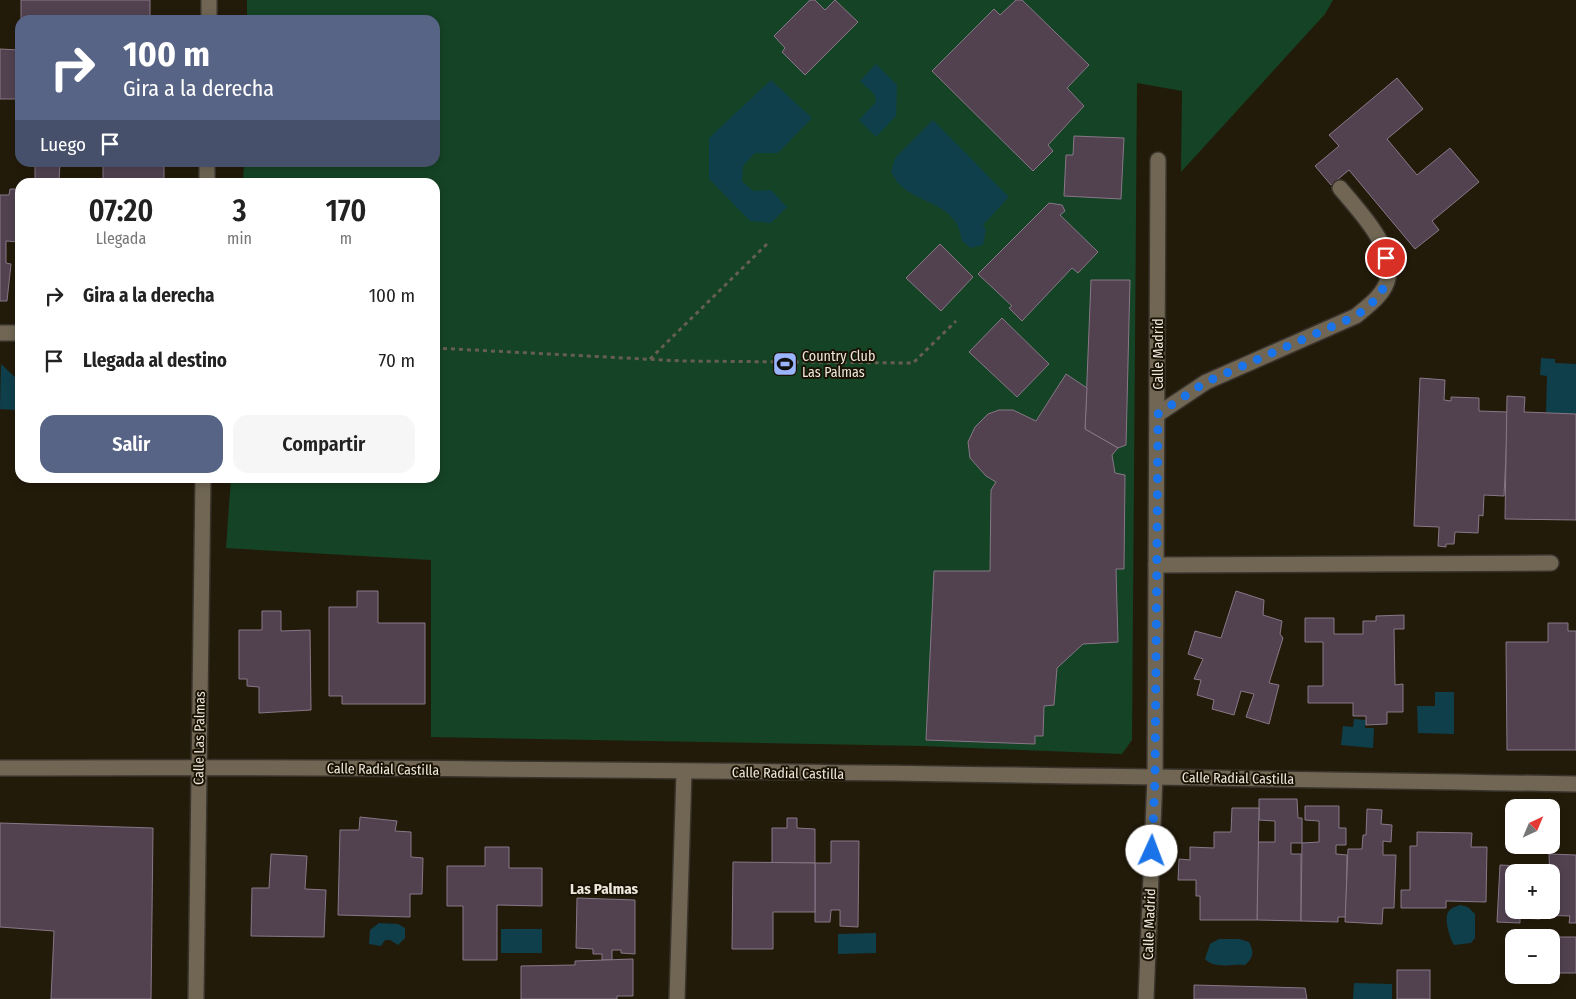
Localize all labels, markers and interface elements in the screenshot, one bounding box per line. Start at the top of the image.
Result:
text: 100 m [123,33,210,75]
icon: right [40,35,105,100]
text: Gira a la derecha [123,75,274,102]
icon: arrive [96,130,124,158]
text: Luego [40,133,86,156]
text: 07:20 [89,193,154,229]
text: 3 [232,193,247,229]
text: 170 [325,193,366,229]
text: Llegada [96,229,146,248]
text: min [227,229,252,248]
text: m [340,229,352,248]
pin [1365,237,1407,279]
icon: arrive [1372,244,1400,272]
icon: right [40,282,68,310]
text: Gira a la derecha [83,284,215,307]
text: 100 m [369,284,415,307]
street label: Calle Madrid [1150,318,1167,390]
icon: arrive [40,347,68,375]
place label: Country Club Las Palmas [802,348,875,381]
text: Llegada al destino [83,349,227,372]
text: 70 m [379,349,415,372]
sports icon: Country Club Las Palmas [772,351,798,377]
button: Salir [40,415,223,473]
button: Compartir [233,415,415,473]
street label: Calle Las Palmas [190,691,209,785]
street label: Calle Radial Castilla [327,760,439,779]
street label: Calle Radial Castilla [732,764,844,783]
street label: Calle Radial Castilla [1182,769,1294,788]
north arrow [1505,799,1560,854]
map controls [1505,799,1560,984]
position arrow [1125,824,1177,876]
button: + [1505,864,1560,919]
district label: Las Palmas [570,880,639,898]
street label: Calle Madrid [1140,888,1159,960]
button: − [1505,929,1560,984]

